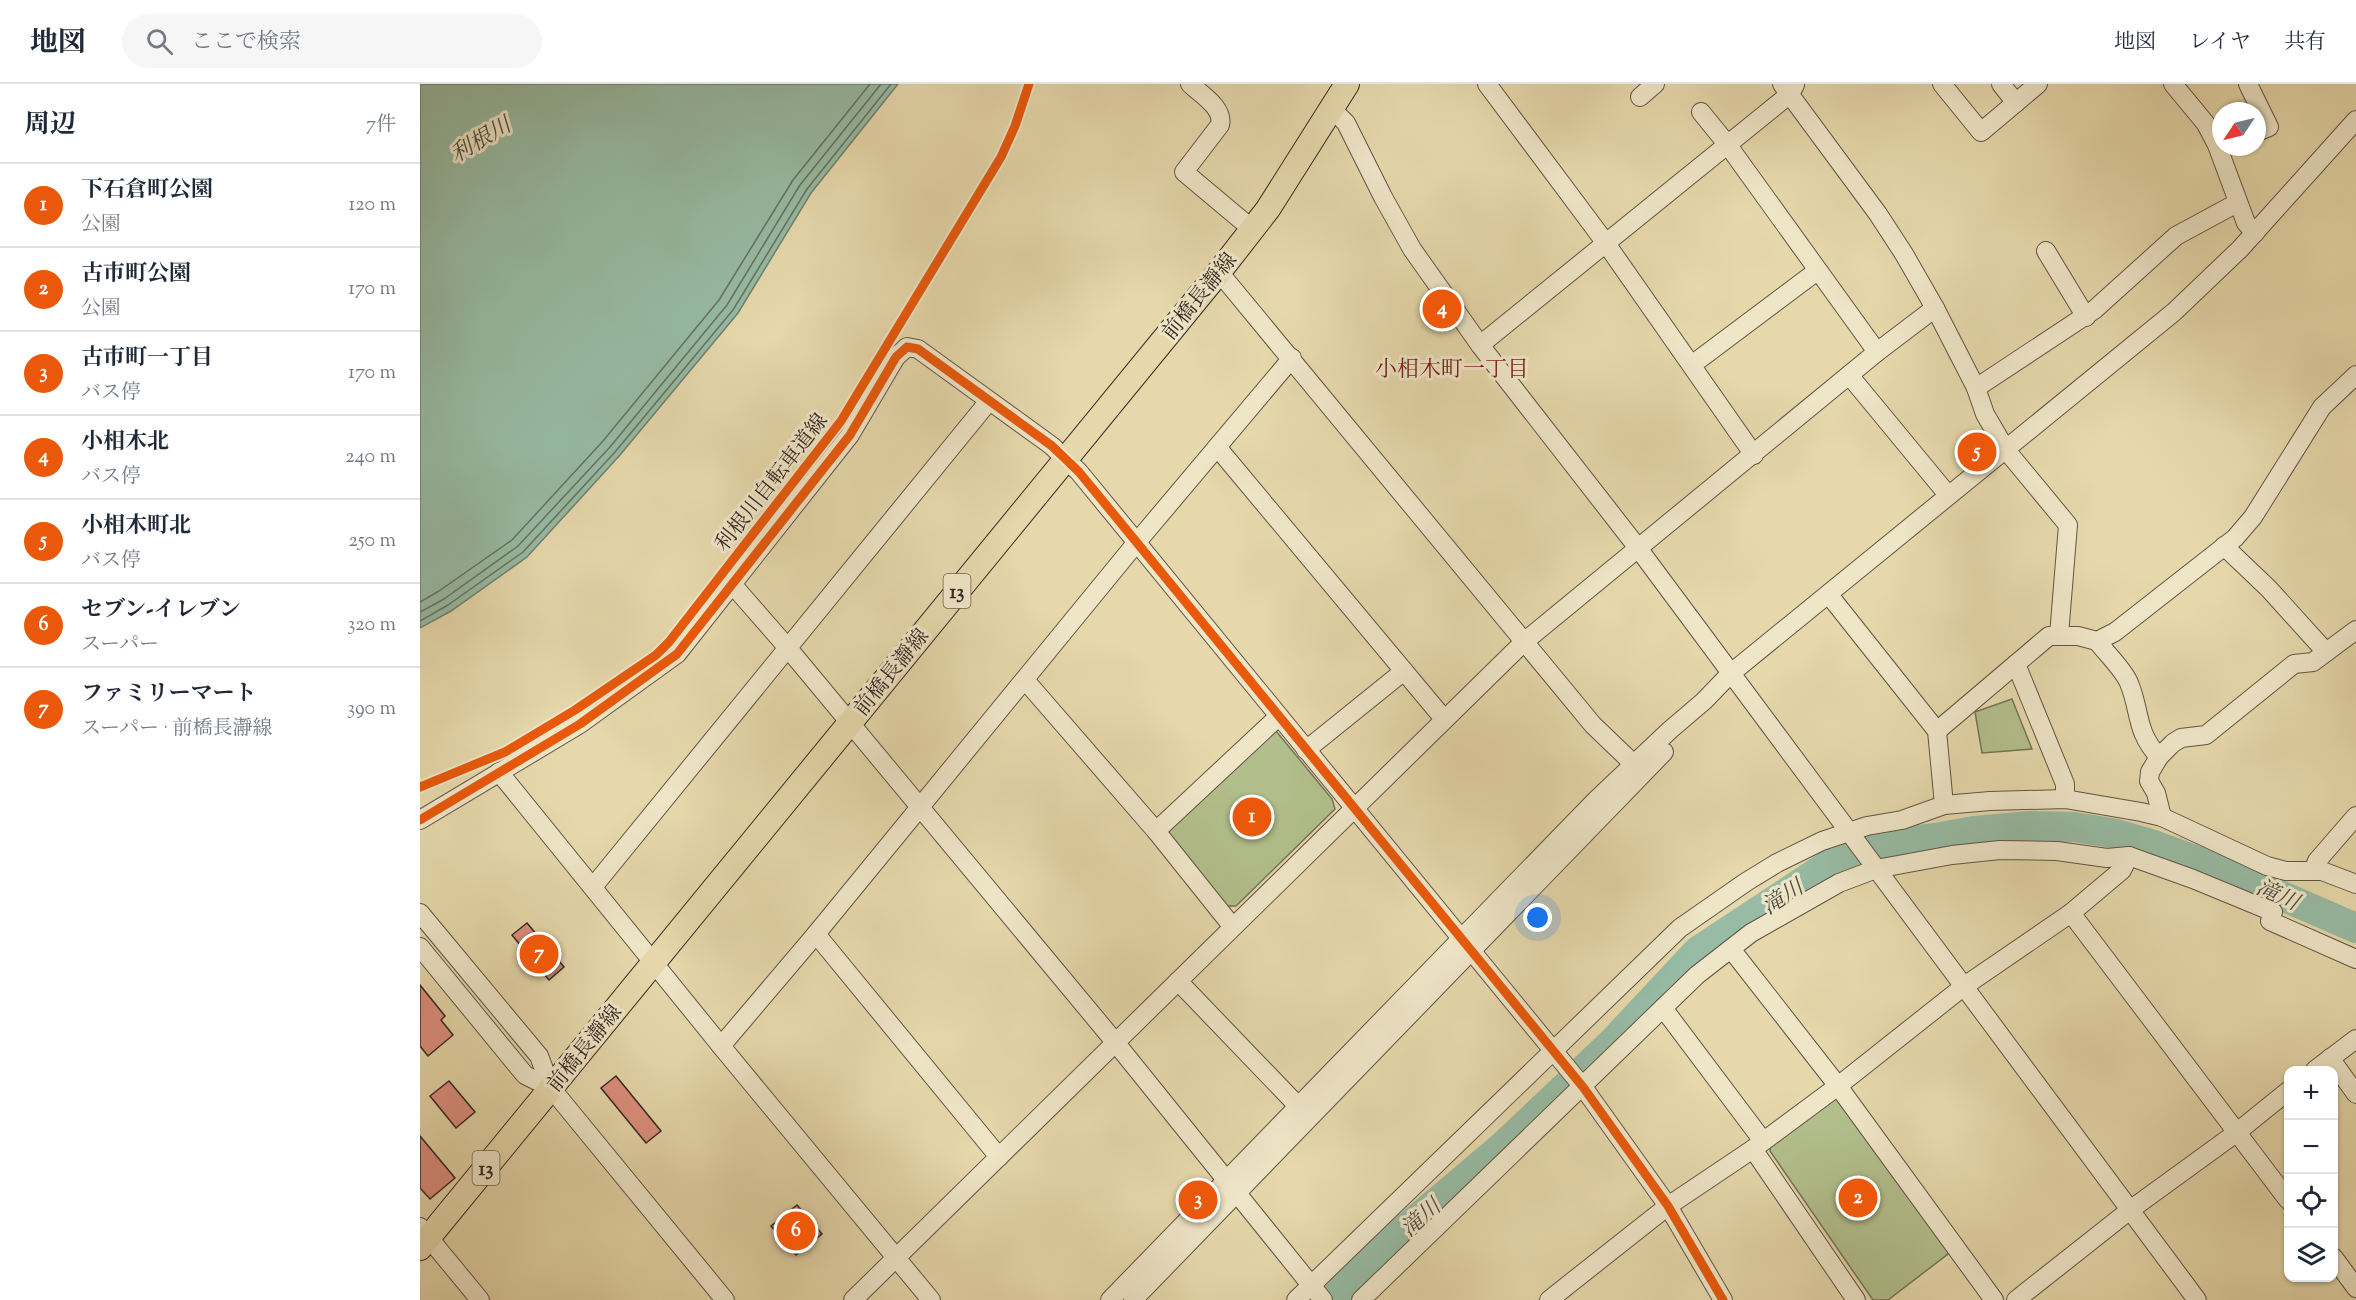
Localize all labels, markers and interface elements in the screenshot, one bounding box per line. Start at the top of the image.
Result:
search box [122,14,542,68]
text: 地図 [30,24,86,64]
icon: search [143,25,176,58]
text: ここで検索 [191,27,301,59]
text: 地図 [2114,28,2156,58]
text: レイヤ [2189,28,2251,58]
text: 共有 [2284,28,2326,58]
north arrow [2212,102,2266,156]
text: 周辺 [24,107,76,144]
water label: 利根川 [445,110,520,172]
text: 7件 [366,111,396,140]
text: 下石倉町公園 [81,175,213,207]
text: 1 [40,191,47,220]
text: 120 m [348,191,396,220]
text: 公園 [81,211,121,240]
street label: 前橋長瀞線 [1156,247,1245,347]
text: 古市町公園 [81,259,191,291]
text: 2 [39,275,48,304]
text: 170 m [348,275,396,304]
pin: 4 [1422,286,1462,332]
text: 公園 [81,295,121,324]
text: 古市町一丁目 [81,343,213,375]
district label: 小相木町一丁目 [1375,355,1529,387]
text: 3 [39,359,48,388]
text: 170 m [348,359,396,388]
text: バス停 [81,379,141,408]
street label: 利根川自転車道線 [709,408,836,559]
text: 小相木北 [81,427,169,459]
pin: 5 [1958,430,1996,475]
text: 4 [38,443,49,472]
text: 240 m [345,443,396,472]
text: バス停 [81,463,141,492]
text: 小相木町北 [81,511,191,543]
text: 5 [40,527,47,556]
text: 250 m [348,527,396,556]
text: バス停 [81,547,141,576]
road number: 13 [944,574,970,608]
text: セブン-イレブン [81,595,241,627]
text: 6 [39,611,48,640]
text: 320 m [347,611,396,640]
street label: 前橋長瀞線 [848,623,937,723]
text: スーパー [81,631,159,660]
text: ファミリーマート [81,679,257,711]
text: 7 [38,695,49,724]
text: 390 m [347,695,396,724]
text: スーパー · 前橋長瀞線 [81,715,273,744]
pin: 1 [1232,794,1272,840]
water label: 滝川 [1756,872,1812,924]
water label: 滝川 [2250,873,2305,921]
your location [1523,903,1552,932]
pin: 7 [520,932,558,976]
street label: 前橋長瀞線 [541,999,630,1099]
map controls [2284,1066,2338,1282]
button: + [2284,1066,2338,1120]
button: − [2284,1120,2338,1174]
road number: 13 [472,1151,500,1185]
button: locate [2284,1174,2338,1228]
pin: 2 [1838,1176,1878,1220]
pin: 3 [1178,1178,1218,1222]
water label: 滝川 [1395,1191,1451,1246]
pin: 6 [776,1208,815,1254]
button: layers [2284,1228,2338,1282]

